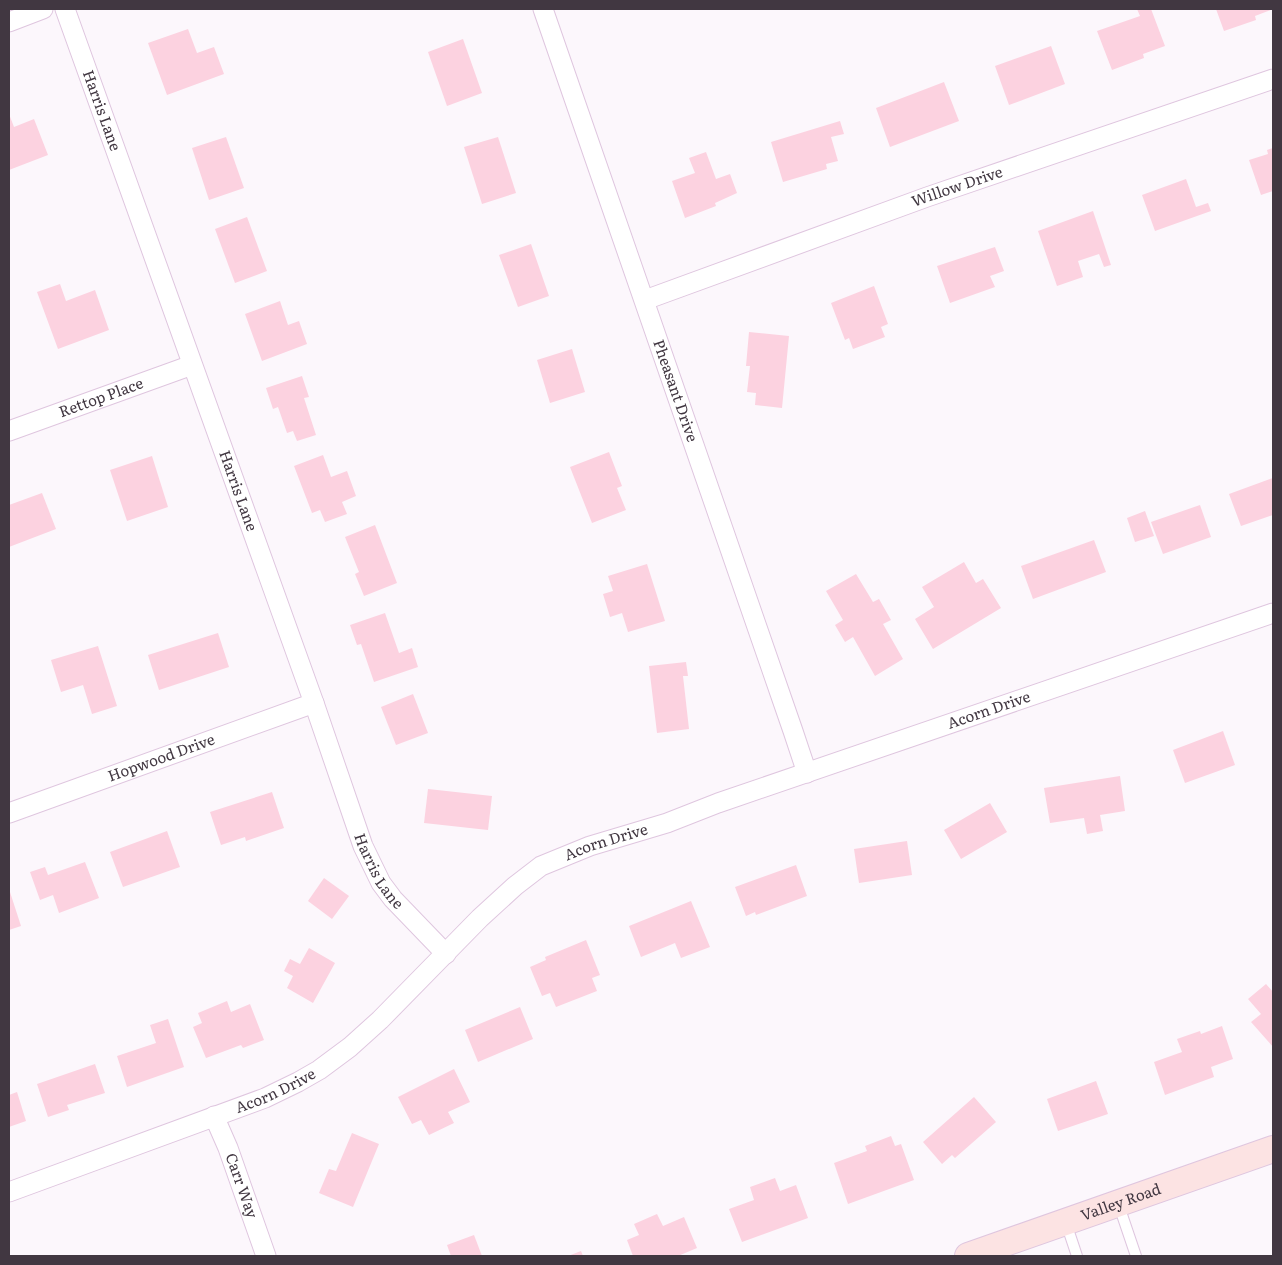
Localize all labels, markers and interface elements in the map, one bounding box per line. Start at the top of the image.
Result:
street label: Harris Lane [78,66,128,154]
street label: Willow Drive [908,159,1005,212]
street label: Pheasant Drive [648,336,705,445]
street label: Rettop Place [55,370,146,422]
street label: Harris Lane [214,447,265,534]
street label: Acorn Drive [944,684,1033,734]
street label: Hopwood Drive [104,727,218,786]
street label: Acorn Drive [560,816,650,865]
street label: Harris Lane [349,830,410,914]
street label: Acorn Drive [231,1061,320,1118]
street label: Carr Way [221,1150,265,1221]
street label: Valley Road [1077,1176,1164,1226]

